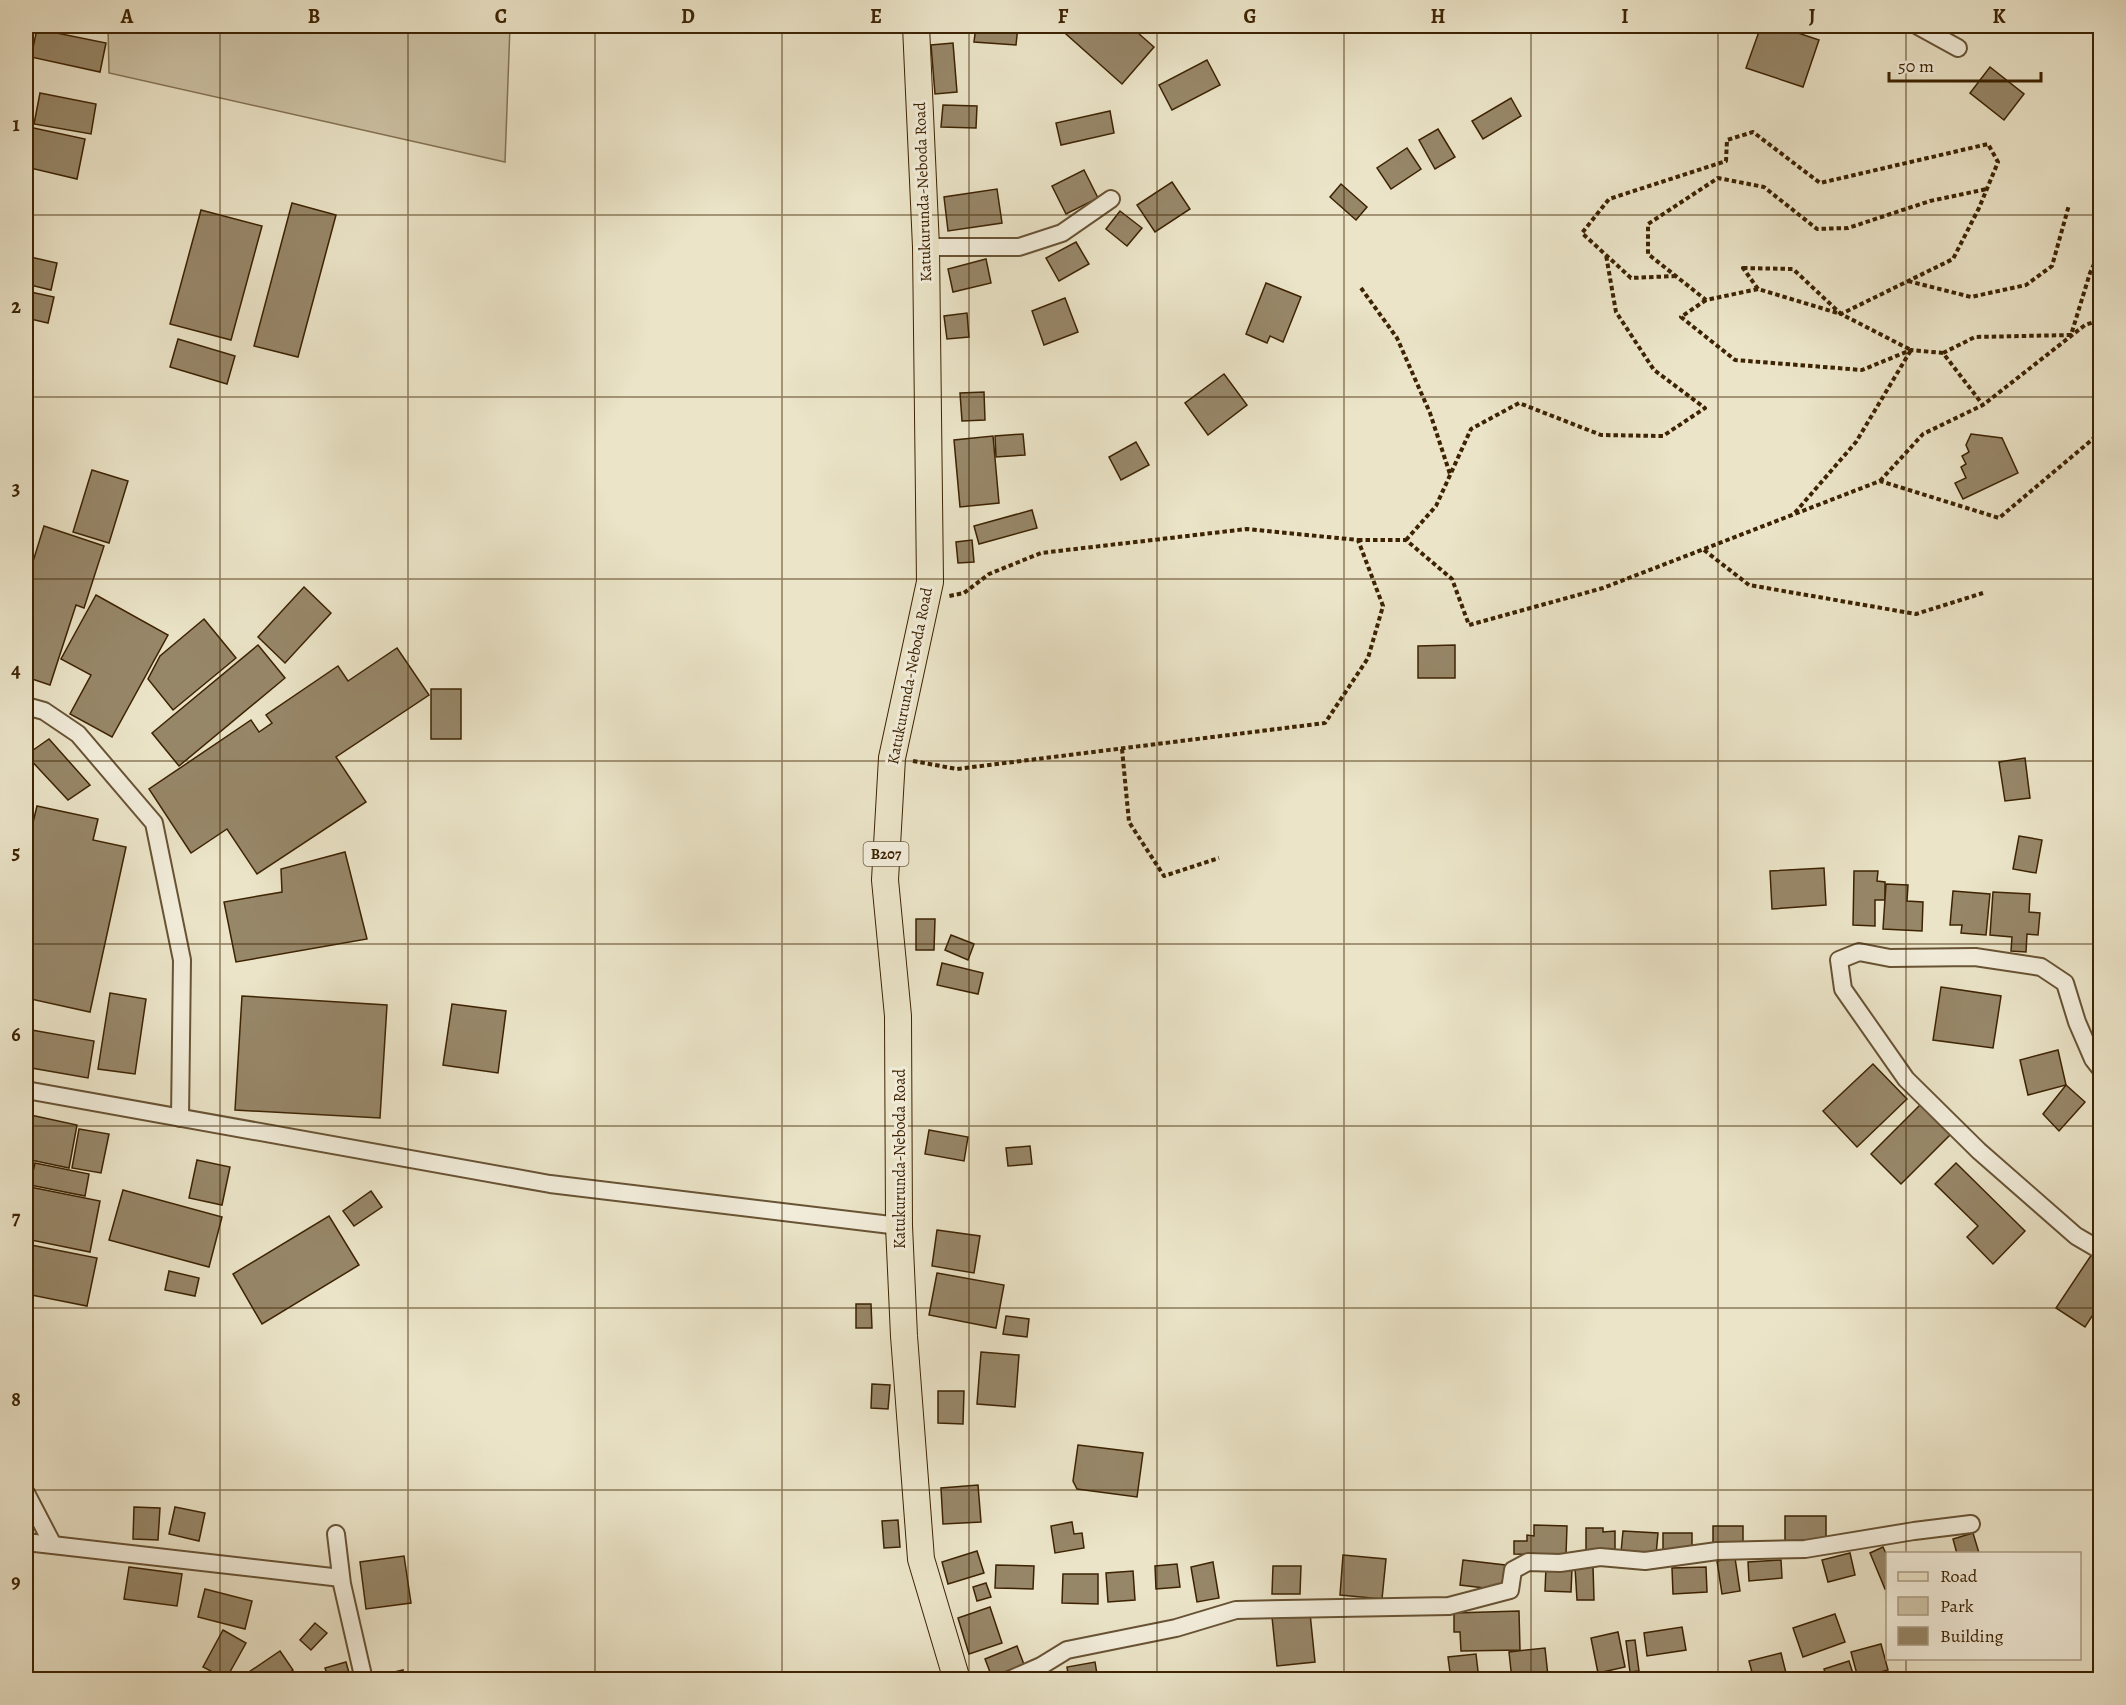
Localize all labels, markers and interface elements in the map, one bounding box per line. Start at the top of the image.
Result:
text: A [120,3,134,30]
text: B [308,3,320,30]
text: C [495,3,507,30]
text: D [681,3,695,30]
text: E [870,3,882,30]
text: F [1058,3,1069,30]
text: G [1243,3,1257,30]
text: H [1431,3,1446,30]
text: I [1621,3,1629,30]
text: J [1809,3,1816,30]
text: K [1992,3,2006,30]
scale bar [1889,45,2040,83]
text: 50 m [1898,54,1934,78]
street label: Katukurunda-Neboda Road [909,101,937,282]
text: 1 [12,111,20,138]
text: 2 [11,293,21,320]
text: 3 [12,475,20,502]
street label: Katukurunda-Neboda Road [882,585,938,766]
text: 4 [11,657,21,684]
text: 5 [12,839,20,866]
road number: B207 [864,842,908,866]
text: 6 [11,1021,21,1048]
street label: Katukurunda-Neboda Road [889,1069,911,1249]
text: 7 [12,1204,21,1231]
text: 8 [11,1386,21,1413]
legend [1886,1552,2081,1660]
text: Road [1940,1564,1978,1588]
text: 9 [11,1568,21,1595]
text: Park [1940,1594,1974,1618]
text: Building [1940,1624,2004,1648]

